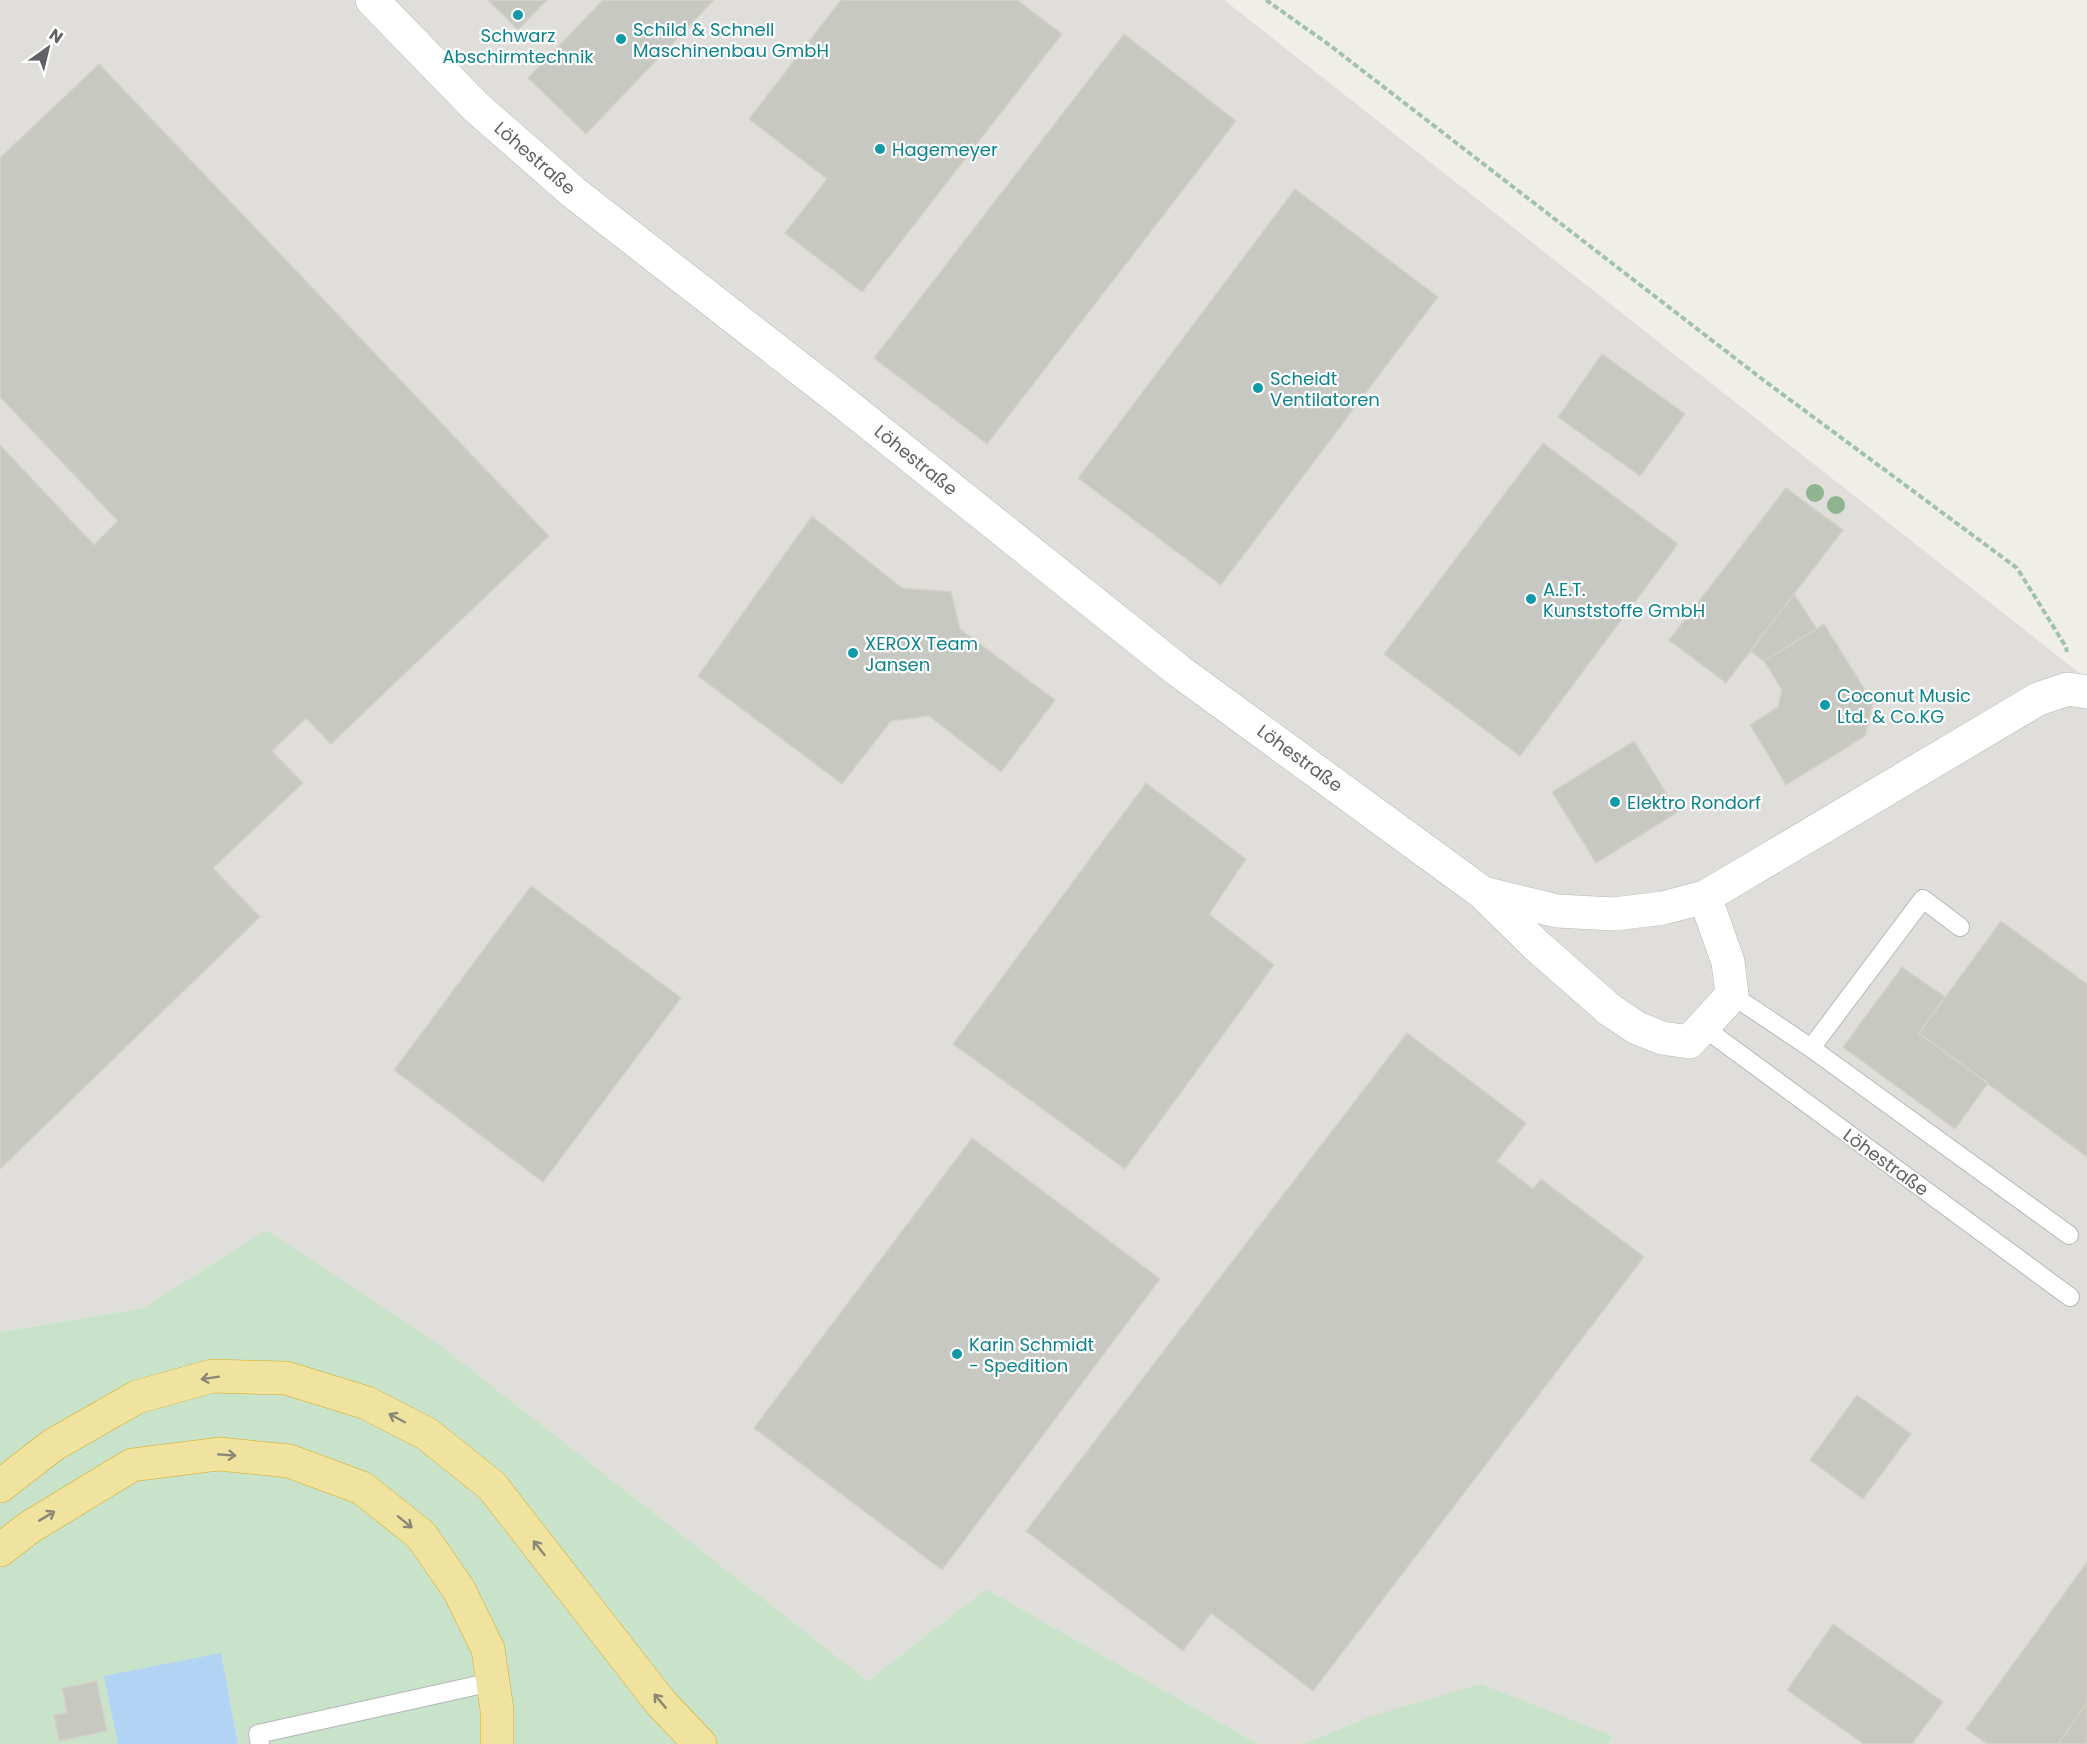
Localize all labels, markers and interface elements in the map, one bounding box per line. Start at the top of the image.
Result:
marker: Schwarz Abschirmtechnik [511,8,525,22]
place label: Schild & Schnell Maschinenbau GmbH [633,17,829,63]
north arrow [18,18,78,78]
text: N [45,23,68,49]
place label: Schwarz Abschirmtechnik [442,23,594,69]
marker: Schild & Schnell Maschinenbau GmbH [614,32,628,46]
street label: Löhestraße [489,116,581,200]
place label: Hagemeyer [892,137,998,162]
marker: Hagemeyer [873,142,887,156]
place label: Scheidt Ventilatoren [1270,366,1380,412]
marker: Scheidt Ventilatoren [1251,381,1265,395]
street label: Löhestraße [869,419,963,501]
place label: A.E.T. Kunststoffe GmbH [1543,577,1705,623]
marker: A.E.T. Kunststoffe GmbH [1524,592,1538,606]
place label: XEROX Team Jansen [865,631,978,677]
marker: XEROX Team Jansen [846,646,860,660]
place label: Coconut Music Ltd. & Co.KG [1837,683,1971,729]
marker: Coconut Music Ltd. & Co.KG [1818,698,1832,712]
street label: Löhestraße [1252,718,1348,798]
place label: Elektro Rondorf [1627,790,1761,815]
marker: Elektro Rondorf [1608,795,1622,809]
street label: Löhestraße [1838,1122,1934,1202]
place label: Karin Schmidt - Spedition [969,1332,1094,1378]
marker: Karin Schmidt - Spedition [950,1347,964,1361]
one-way arrow [201,1373,220,1384]
one-way arrow [389,1412,406,1424]
one-way arrow [217,1450,237,1461]
one-way arrow [38,1510,55,1522]
one-way arrow [397,1516,413,1529]
one-way arrow [533,1540,546,1556]
one-way arrow [654,1693,667,1709]

